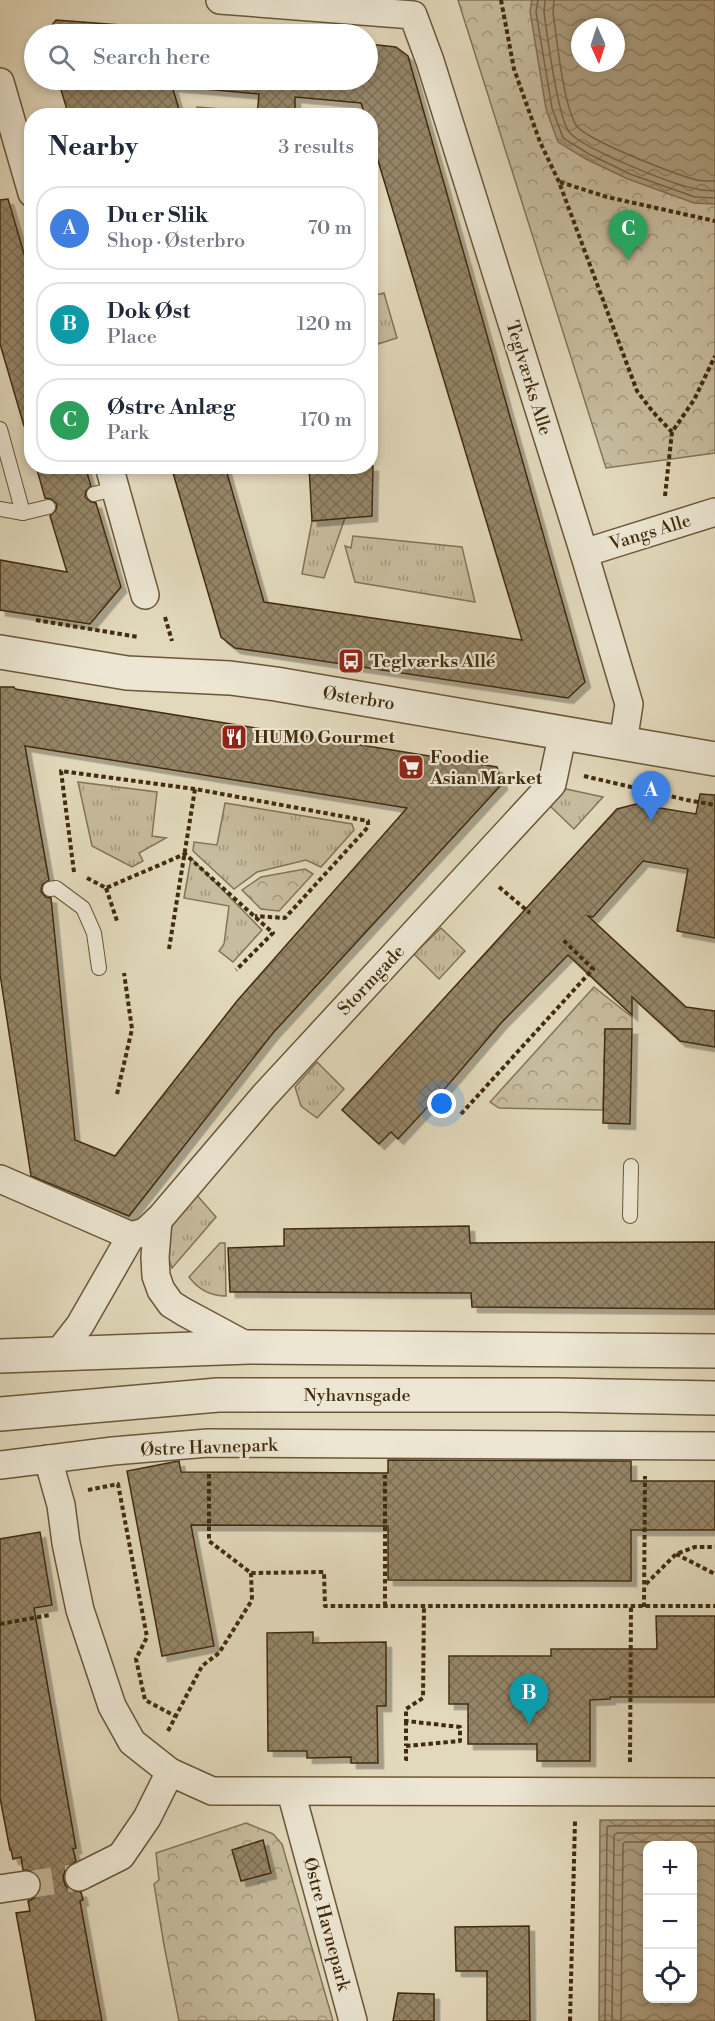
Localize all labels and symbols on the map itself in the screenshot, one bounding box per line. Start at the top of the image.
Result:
north arrow [571,18,625,72]
pin: C [608,210,648,260]
street label: Teglværks Alle [500,318,557,438]
street label: Vangs Alle [606,509,694,556]
bus stop icon: Teglværks Allé [336,646,366,676]
place label: Teglværks Allé [370,650,496,673]
street label: Østerbro [321,681,397,716]
restaurant icon: HUMO Gourmet [219,722,249,752]
place label: HUMO Gourmet [254,726,395,749]
place label: Foodie Asian Market [429,746,543,790]
supermarket icon: Foodie Asian Market [396,752,426,782]
pin: A [632,772,670,821]
street label: Stormgade [333,940,410,1020]
your location [427,1089,456,1118]
street label: Nyhavnsgade [303,1384,411,1407]
street label: Østre Havnepark [140,1434,279,1461]
pin: B [510,1674,548,1724]
street label: Østre Havnepark [298,1855,356,1995]

